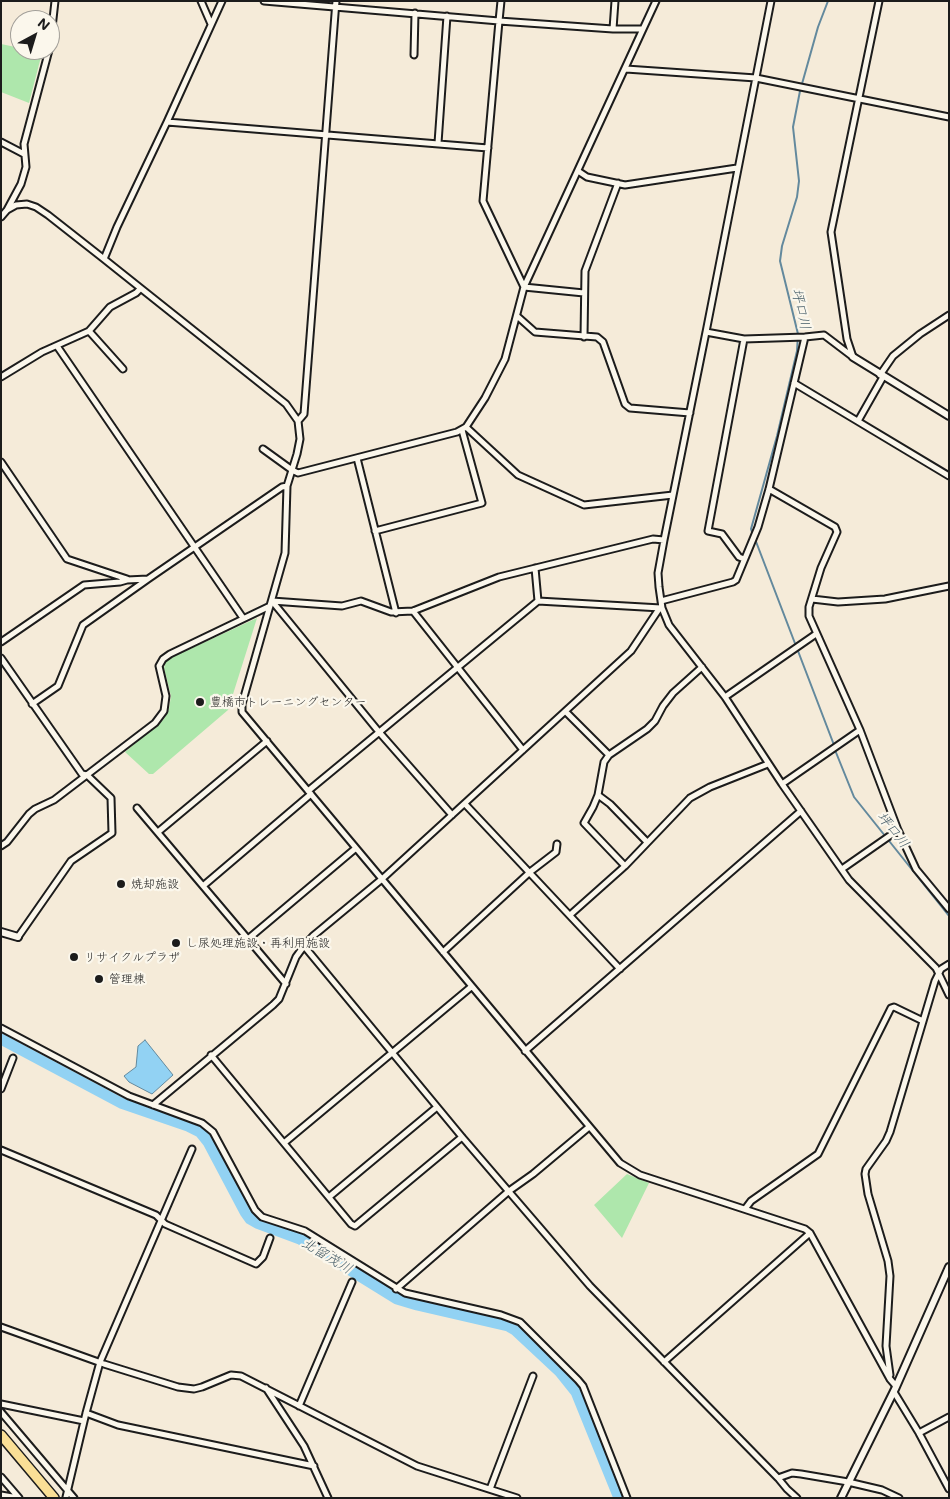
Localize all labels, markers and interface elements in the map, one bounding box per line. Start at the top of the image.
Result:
north arrow [10,10,60,60]
text: N [34,13,54,34]
water label: 坪口川 [788,287,814,331]
place label: 豊橋市トレーニングセンター [210,695,366,709]
marker: 豊橋市トレーニングセンター [194,696,206,708]
water label: 坪口川 [873,808,913,852]
place label: 焼却施設 [131,877,179,891]
marker: 焼却施設 [115,878,127,890]
place label: し尿処理施設・再利用施設 [186,936,330,950]
marker: し尿処理施設・再利用施設 [170,937,182,949]
place label: リサイクルプラザ [84,950,180,964]
marker: リサイクルプラザ [68,951,80,963]
place label: 管理棟 [109,972,145,986]
marker: 管理棟 [93,973,105,985]
water label: 北留茂川 [299,1234,355,1278]

